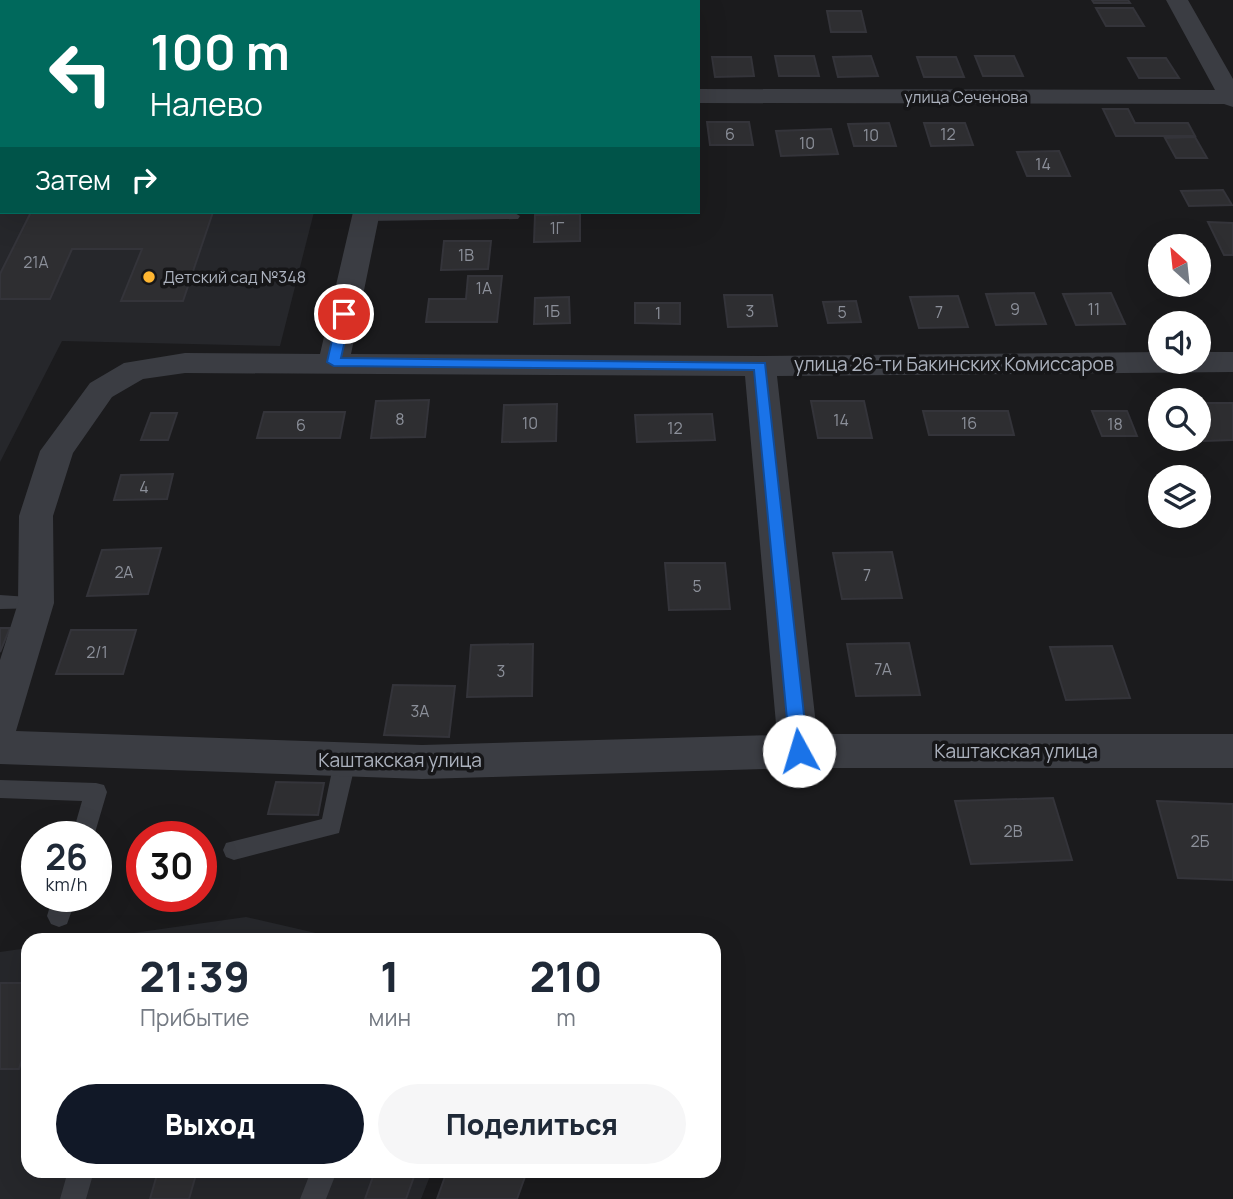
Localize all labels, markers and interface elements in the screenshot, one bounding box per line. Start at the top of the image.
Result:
text: 100 m [150,18,290,85]
icon: left [35,28,126,119]
text: Налево [150,82,263,126]
street label: улица Сеченова [904,86,1028,108]
house number: 6 [725,123,735,145]
house number: 12 [940,123,956,145]
house number: 10 [863,124,879,146]
house number: 10 [799,132,815,154]
house number: 14 [1035,153,1051,175]
icon: right [125,161,163,199]
text: Затем [35,162,111,198]
house number: 1Г [550,217,565,239]
north arrow [1148,234,1211,298]
map controls [1148,234,1211,528]
house number: 1В [458,244,474,266]
house number: 21А [23,251,49,273]
place label: Детский сад №348 [163,266,306,288]
marker: Детский сад №348 [141,269,157,285]
house number: 1А [476,277,492,299]
pin [314,284,374,344]
icon: arrive [325,295,363,333]
house number: 9 [1010,298,1020,320]
house number: 11 [1088,298,1100,320]
house number: 1Б [544,300,560,322]
house number: 3 [746,300,754,322]
house number: 5 [837,301,847,323]
house number: 7 [935,301,943,323]
house number: 1 [655,302,661,324]
button: sound [1148,311,1211,374]
street label: улица 26-ти Бакинских Комиссаров [794,351,1114,377]
button: search [1148,388,1211,451]
house number: 8 [395,408,405,430]
house number: 14 [833,409,849,431]
house number: 10 [522,412,538,434]
house number: 16 [961,412,977,434]
house number: 18 [1107,413,1123,435]
house number: 6 [296,414,306,436]
house number: 12 [667,417,683,439]
button: layers [1148,465,1211,528]
house number: 4 [139,476,149,498]
house number: 2А [115,561,133,583]
house number: 7 [863,564,871,586]
house number: 5 [692,575,702,597]
house number: 2/1 [86,641,108,663]
house number: 7А [874,658,892,680]
house number: 3 [497,660,505,682]
house number: 3А [411,700,429,722]
position arrow [762,714,836,788]
street label: Каштакская улица [934,738,1098,764]
street label: Каштакская улица [318,747,482,773]
house number: 2В [1004,820,1023,842]
speed limit sign: 30 [126,821,217,912]
house number: 2Б [1191,830,1210,852]
text: 26 [45,833,88,881]
text: km/h [46,872,87,896]
text: 21:39 [140,947,250,1005]
text: 1 [380,947,399,1005]
text: 210 [530,947,602,1005]
text: Прибытие [140,1001,250,1033]
text: мин [369,1001,411,1033]
text: m [556,1001,576,1033]
button: Выход [56,1084,364,1164]
button: Поделиться [378,1084,686,1164]

